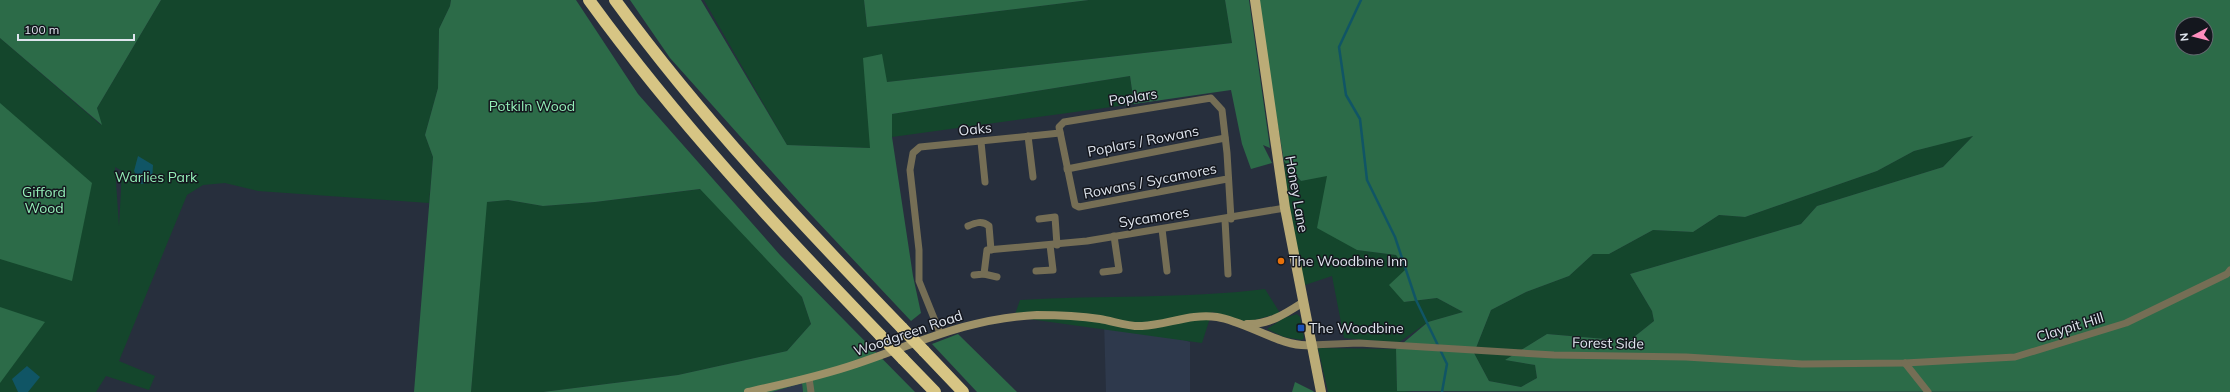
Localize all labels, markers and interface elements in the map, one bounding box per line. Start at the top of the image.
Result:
scale bar [18,16,134,42]
north arrow [2174,16,2214,56]
text: 100 m [24,22,59,37]
text: N [2177,32,2192,42]
street label: Poplars [1107,84,1159,110]
park label: Potkiln Wood [489,97,575,115]
street label: Oaks [958,118,993,140]
street label: Poplars / Rowans [1086,121,1200,161]
street label: Honey Lane [1281,154,1313,234]
street label: Rowans / Sycamores [1082,159,1218,203]
park label: Warlies Park [115,168,198,186]
park label: Gifford Wood [22,183,66,217]
street label: Sycamores [1117,203,1191,231]
place label: The Woodbine Inn [1289,252,1407,270]
marker: The Woodbine Inn [1276,256,1286,266]
street label: Woodgreen Road [851,306,965,360]
street label: Claypit Hill [2034,308,2106,346]
place label: The Woodbine [1309,319,1404,337]
marker: The Woodbine [1296,323,1306,333]
street label: Forest Side [1572,333,1644,353]

